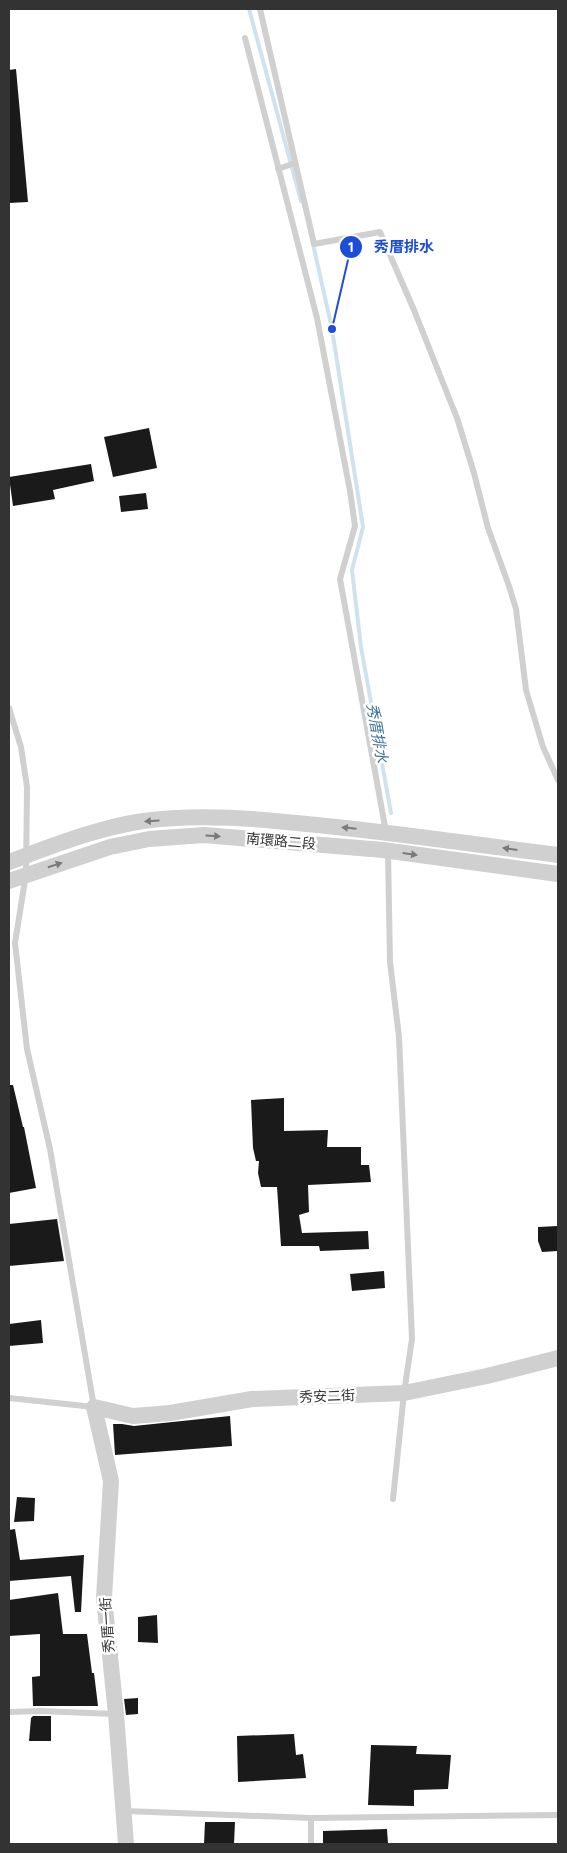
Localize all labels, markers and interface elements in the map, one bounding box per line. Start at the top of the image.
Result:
callout: 秀厝排水 [339,232,444,262]
text: 1 [348,237,354,256]
text: 秀厝排水 [374,237,434,256]
water label: 秀厝排水 [363,702,392,765]
one-way arrow [144,817,160,825]
one-way arrow [340,824,356,832]
street label: 南環路二段 [245,829,317,853]
one-way arrow [206,832,222,840]
one-way arrow [502,845,518,853]
one-way arrow [402,850,418,858]
one-way arrow [47,861,62,868]
street label: 秀安二街 [299,1386,355,1406]
street label: 秀厝一街 [96,1596,118,1654]

